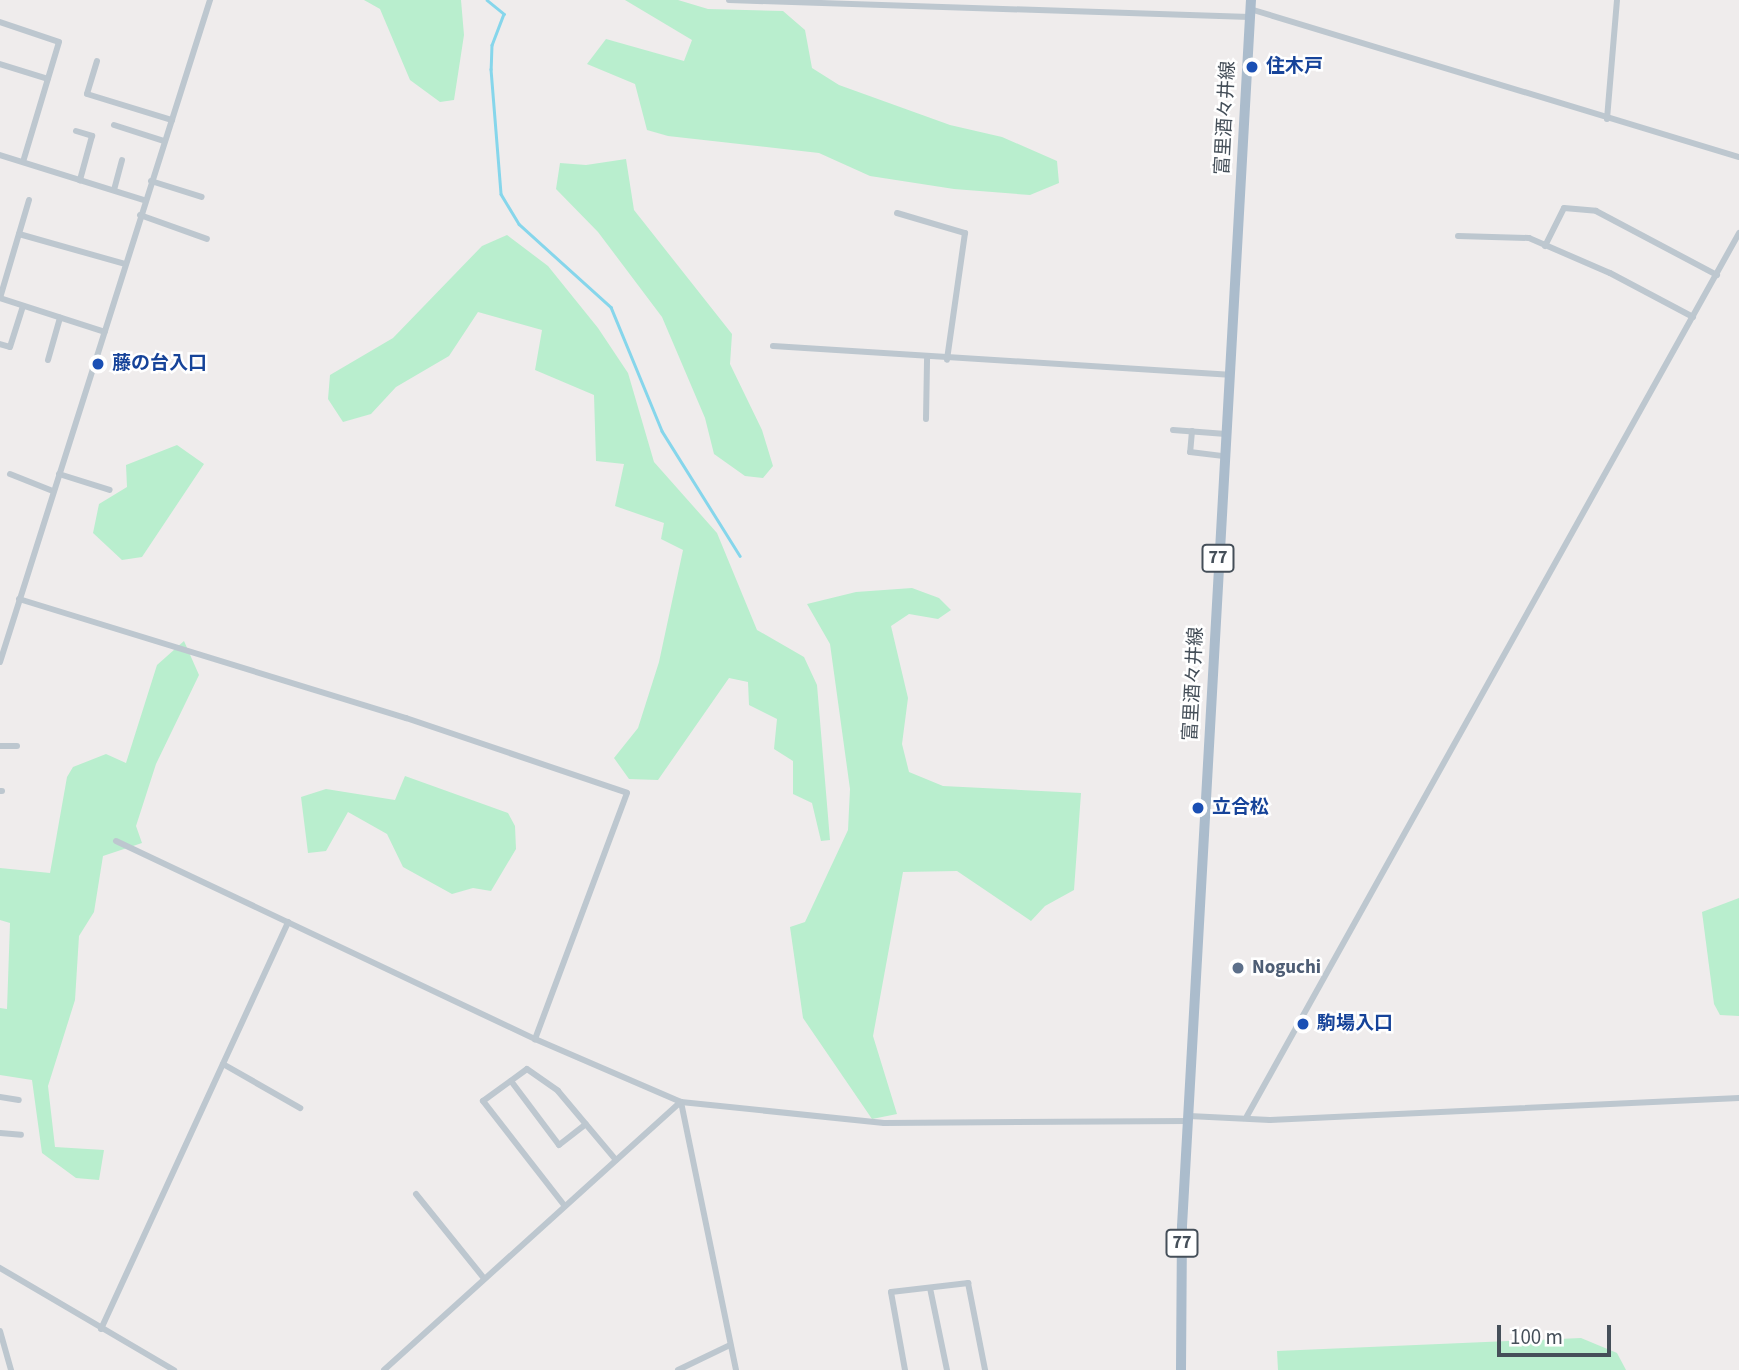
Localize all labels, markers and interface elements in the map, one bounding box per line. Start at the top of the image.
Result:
place label: 住木戸 [1266,56,1323,78]
marker: 住木戸 [1244,59,1260,75]
street label: 富里酒々井線 [1212,60,1240,176]
place label: 藤の台入口 [112,353,207,375]
marker: 藤の台入口 [90,356,106,372]
road number: 77 [1200,544,1236,572]
street label: 富里酒々井線 [1180,626,1208,742]
place label: 立合松 [1212,797,1269,819]
marker: 立合松 [1190,800,1206,816]
place label: Noguchi [1252,957,1321,979]
marker: Noguchi [1230,960,1246,976]
place label: 駒場入口 [1317,1013,1393,1035]
marker: 駒場入口 [1295,1016,1311,1032]
road number: 77 [1164,1228,1200,1258]
scale bar [1501,1310,1615,1354]
text: 100 m [1510,1322,1563,1352]

